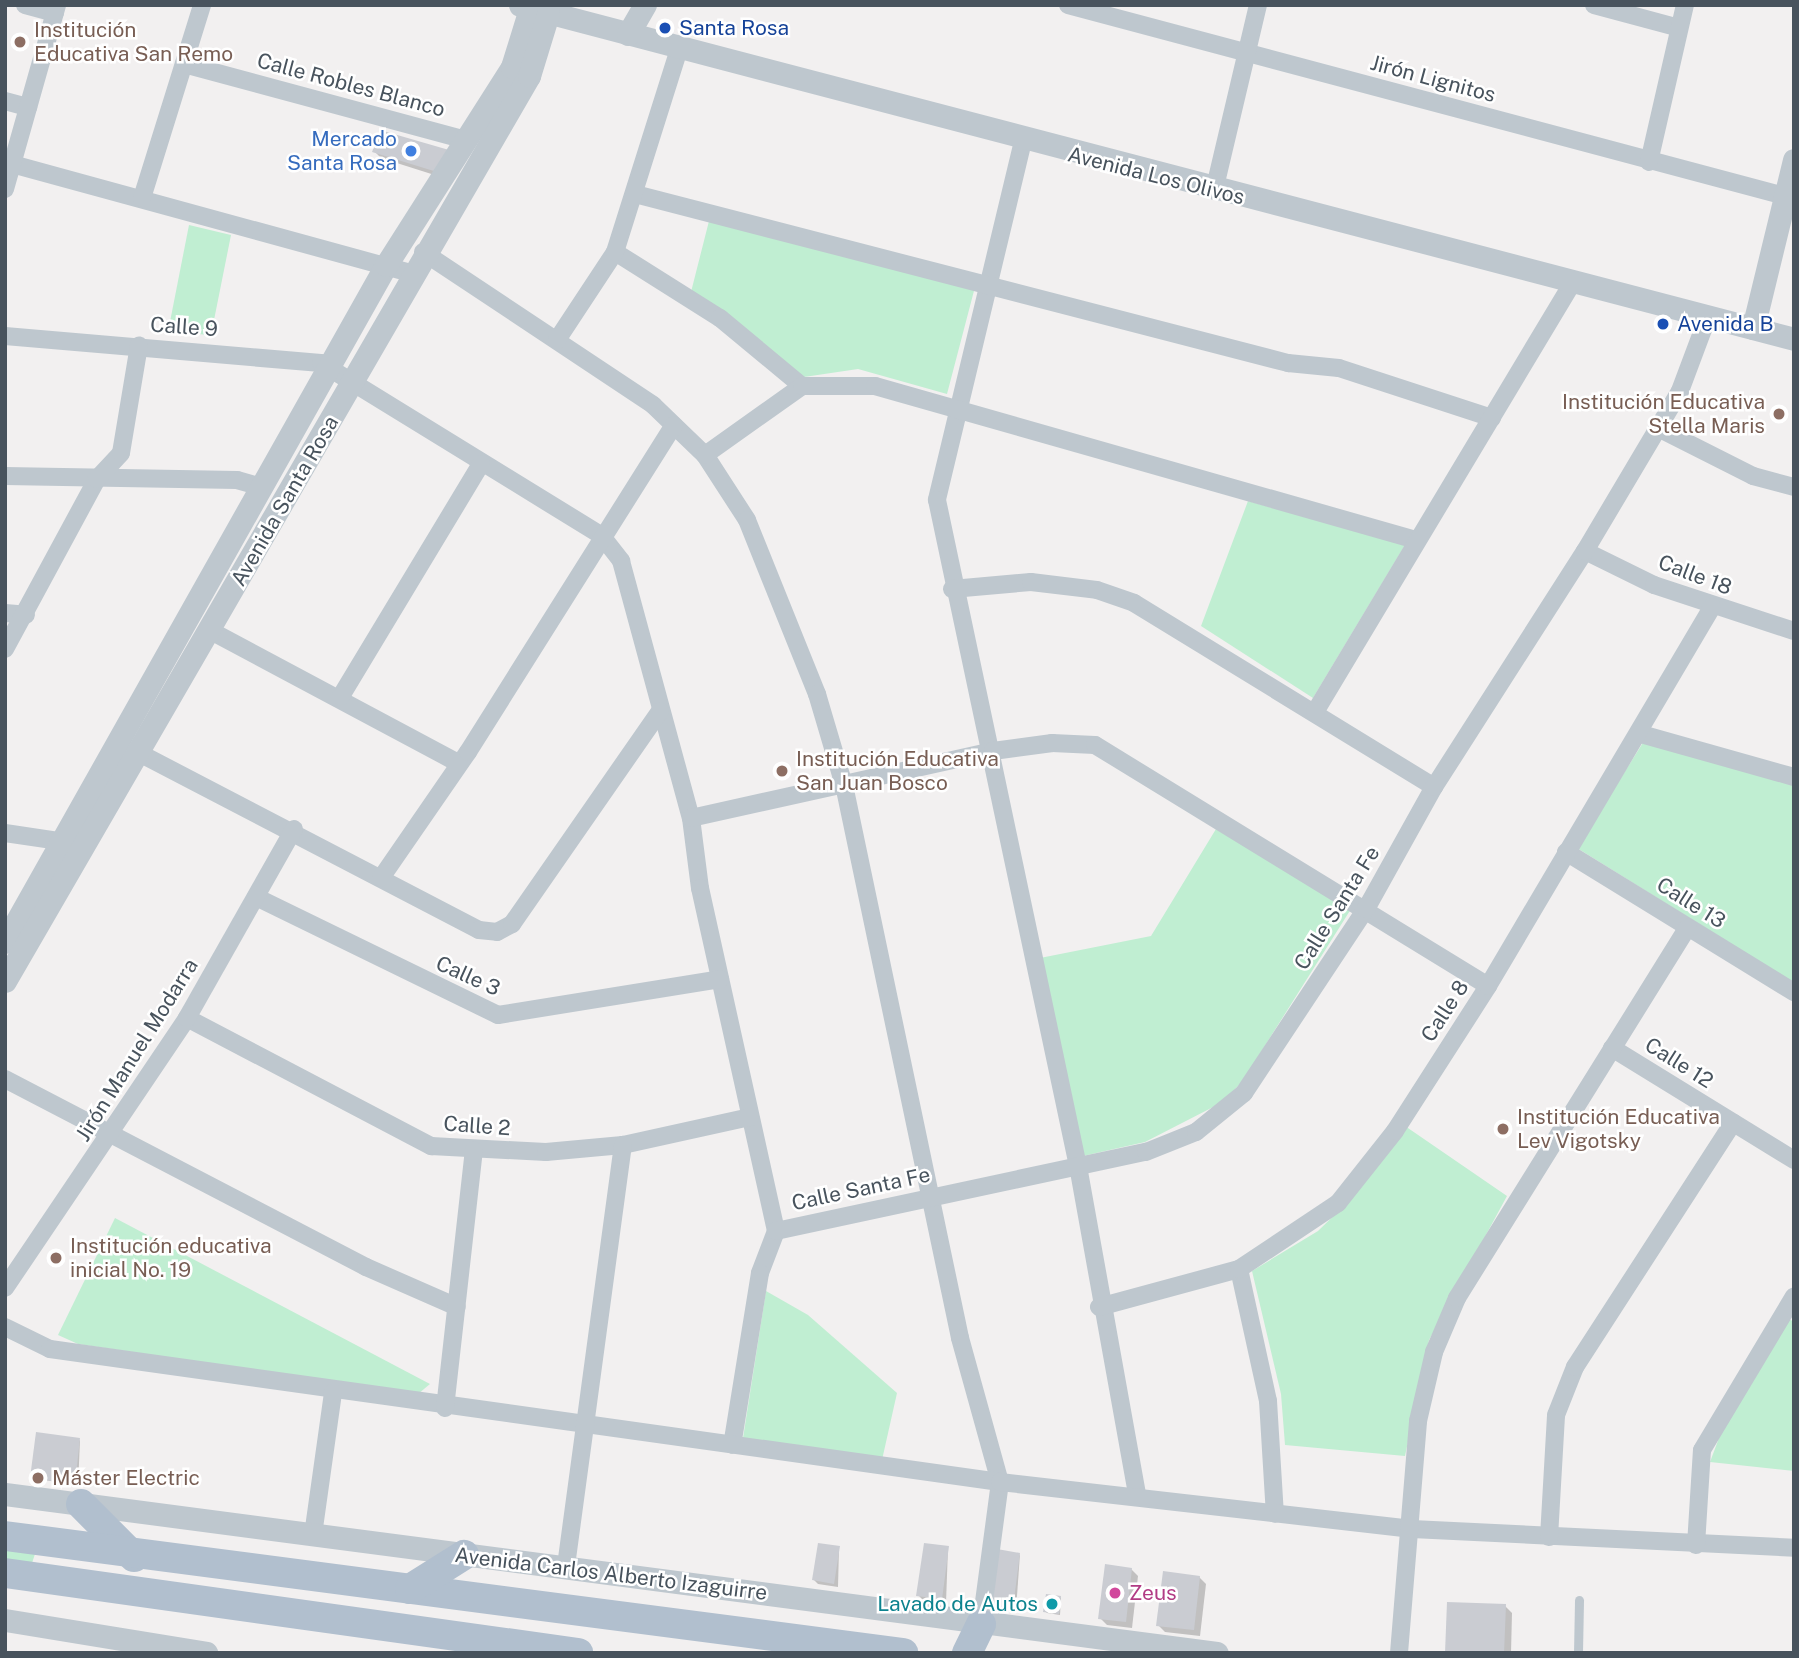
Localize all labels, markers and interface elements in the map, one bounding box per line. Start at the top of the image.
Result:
place label: Santa Rosa [679,15,789,41]
place label: Institución Educativa San Remo [34,17,233,67]
marker: Santa Rosa [657,20,673,36]
marker: Institución Educativa San Remo [12,34,28,50]
street label: Calle Robles Blanco [254,48,448,122]
street label: Jirón Lignitos [1368,50,1498,108]
place label: Mercado Santa Rosa [287,126,397,176]
street label: Avenida Los Olivos [1065,142,1247,210]
marker: Mercado Santa Rosa [403,143,419,159]
place label: Avenida B [1677,311,1774,337]
street label: Calle 9 [149,312,219,342]
marker: Avenida B [1655,316,1671,332]
place label: Institución Educativa Stella Maris [1562,389,1765,439]
marker: Institución Educativa Stella Maris [1771,406,1787,422]
street label: Avenida Santa Rosa [226,411,344,591]
street label: Calle 18 [1655,549,1735,601]
place label: Institución Educativa San Juan Bosco [796,746,999,796]
marker: Institución Educativa San Juan Bosco [774,763,790,779]
street label: Calle Santa Fe [1289,842,1385,974]
street label: Calle 13 [1652,872,1730,934]
street label: Calle 3 [432,951,504,1001]
street label: Jirón Manuel Modarra [71,954,203,1146]
street label: Calle 8 [1416,975,1474,1047]
street label: Calle 12 [1640,1032,1718,1094]
place label: Institución Educativa Lev Vigotsky [1517,1104,1720,1154]
street label: Calle 2 [443,1111,511,1141]
marker: Institución Educativa Lev Vigotsky [1495,1121,1511,1137]
street label: Calle Santa Fe [789,1162,933,1216]
place label: Institución educativa inicial No. 19 [70,1233,272,1283]
marker: Institución educativa inicial No. 19 [48,1250,64,1266]
place label: Máster Electric [52,1465,200,1491]
marker: Máster Electric [30,1470,46,1486]
street label: Avenida Carlos Alberto Izaguirre [453,1542,769,1606]
place label: Zeus [1129,1580,1177,1606]
marker: Zeus [1107,1585,1123,1601]
place label: Lavado de Autos [877,1591,1038,1617]
marker: Lavado de Autos [1044,1596,1060,1612]

